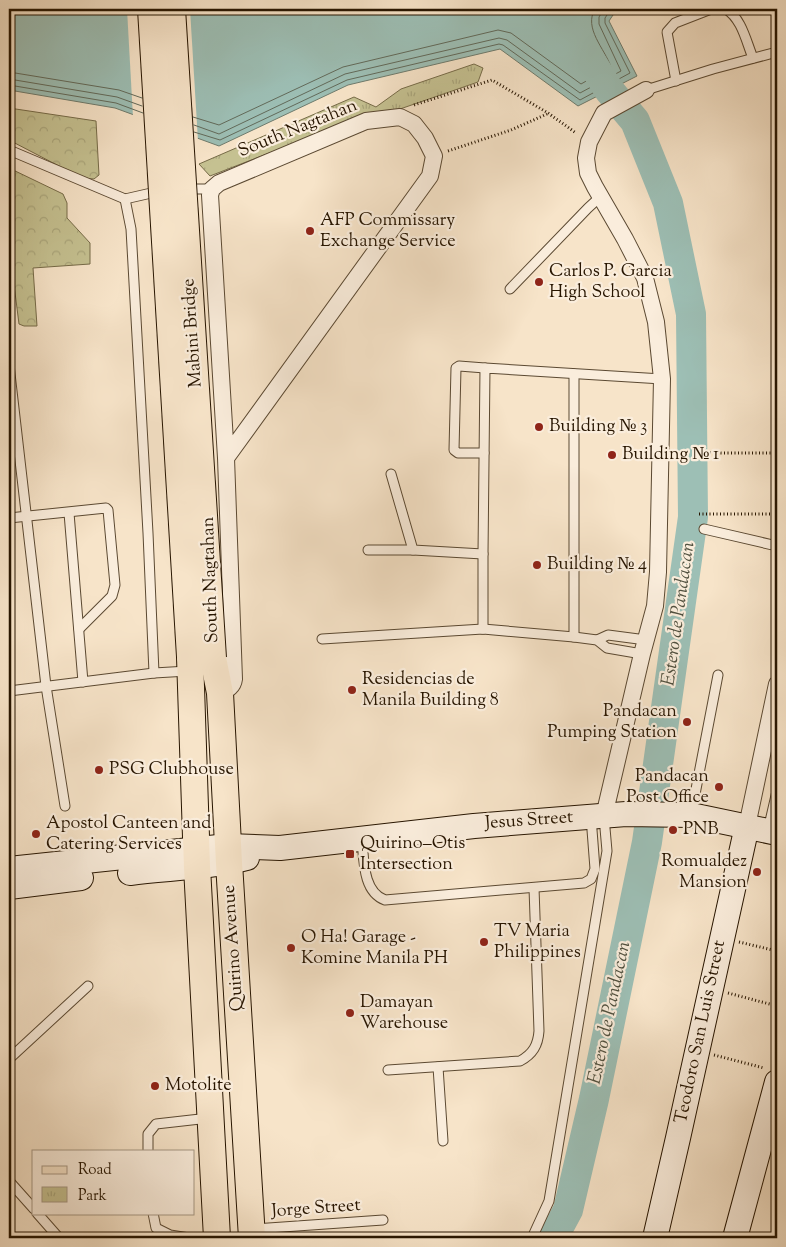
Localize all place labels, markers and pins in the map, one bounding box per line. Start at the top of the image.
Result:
place label: AFP Commissary Exchange Service [320,208,456,255]
marker: AFP Commissary Exchange Service [304,225,316,237]
place label: Carlos P. Garcia High School [549,259,672,306]
marker: Carlos P. Garcia High School [533,276,545,288]
place label: Building № 3 [549,414,647,440]
marker: Building № 3 [533,421,545,433]
place label: Building № 1 [622,442,719,468]
marker: Building № 1 [606,449,618,461]
place label: Building № 4 [547,552,647,578]
marker: Building № 4 [531,559,543,571]
place label: Residencias de Manila Building 8 [362,667,499,714]
marker: Residencias de Manila Building 8 [346,684,358,696]
place label: Pandacan Pumping Station [547,699,677,746]
marker: Pandacan Pumping Station [681,716,693,728]
place label: PSG Clubhouse [109,757,234,783]
marker: PSG Clubhouse [93,764,105,776]
place label: Pandacan Post Office [626,764,709,811]
marker: Pandacan Post Office [713,781,725,793]
place label: Apostol Canteen and Catering Services [46,811,211,858]
place label: PNB [683,817,719,843]
marker: PNB [667,824,679,836]
marker: Apostol Canteen and Catering Services [30,828,42,840]
place label: Quirino–Otis Intersection [360,831,465,878]
marker: Quirino–Otis Intersection [344,848,356,860]
place label: Romualdez Mansion [661,849,747,896]
marker: Romualdez Mansion [751,866,763,878]
place label: TV Maria Philippines [494,919,581,966]
place label: O Ha! Garage - Komine Manila PH [301,925,448,972]
marker: TV Maria Philippines [478,936,490,948]
marker: O Ha! Garage - Komine Manila PH [285,942,297,954]
place label: Damayan Warehouse [360,990,448,1037]
marker: Damayan Warehouse [344,1007,356,1019]
place label: Motolite [165,1073,232,1099]
marker: Motolite [149,1080,161,1092]

